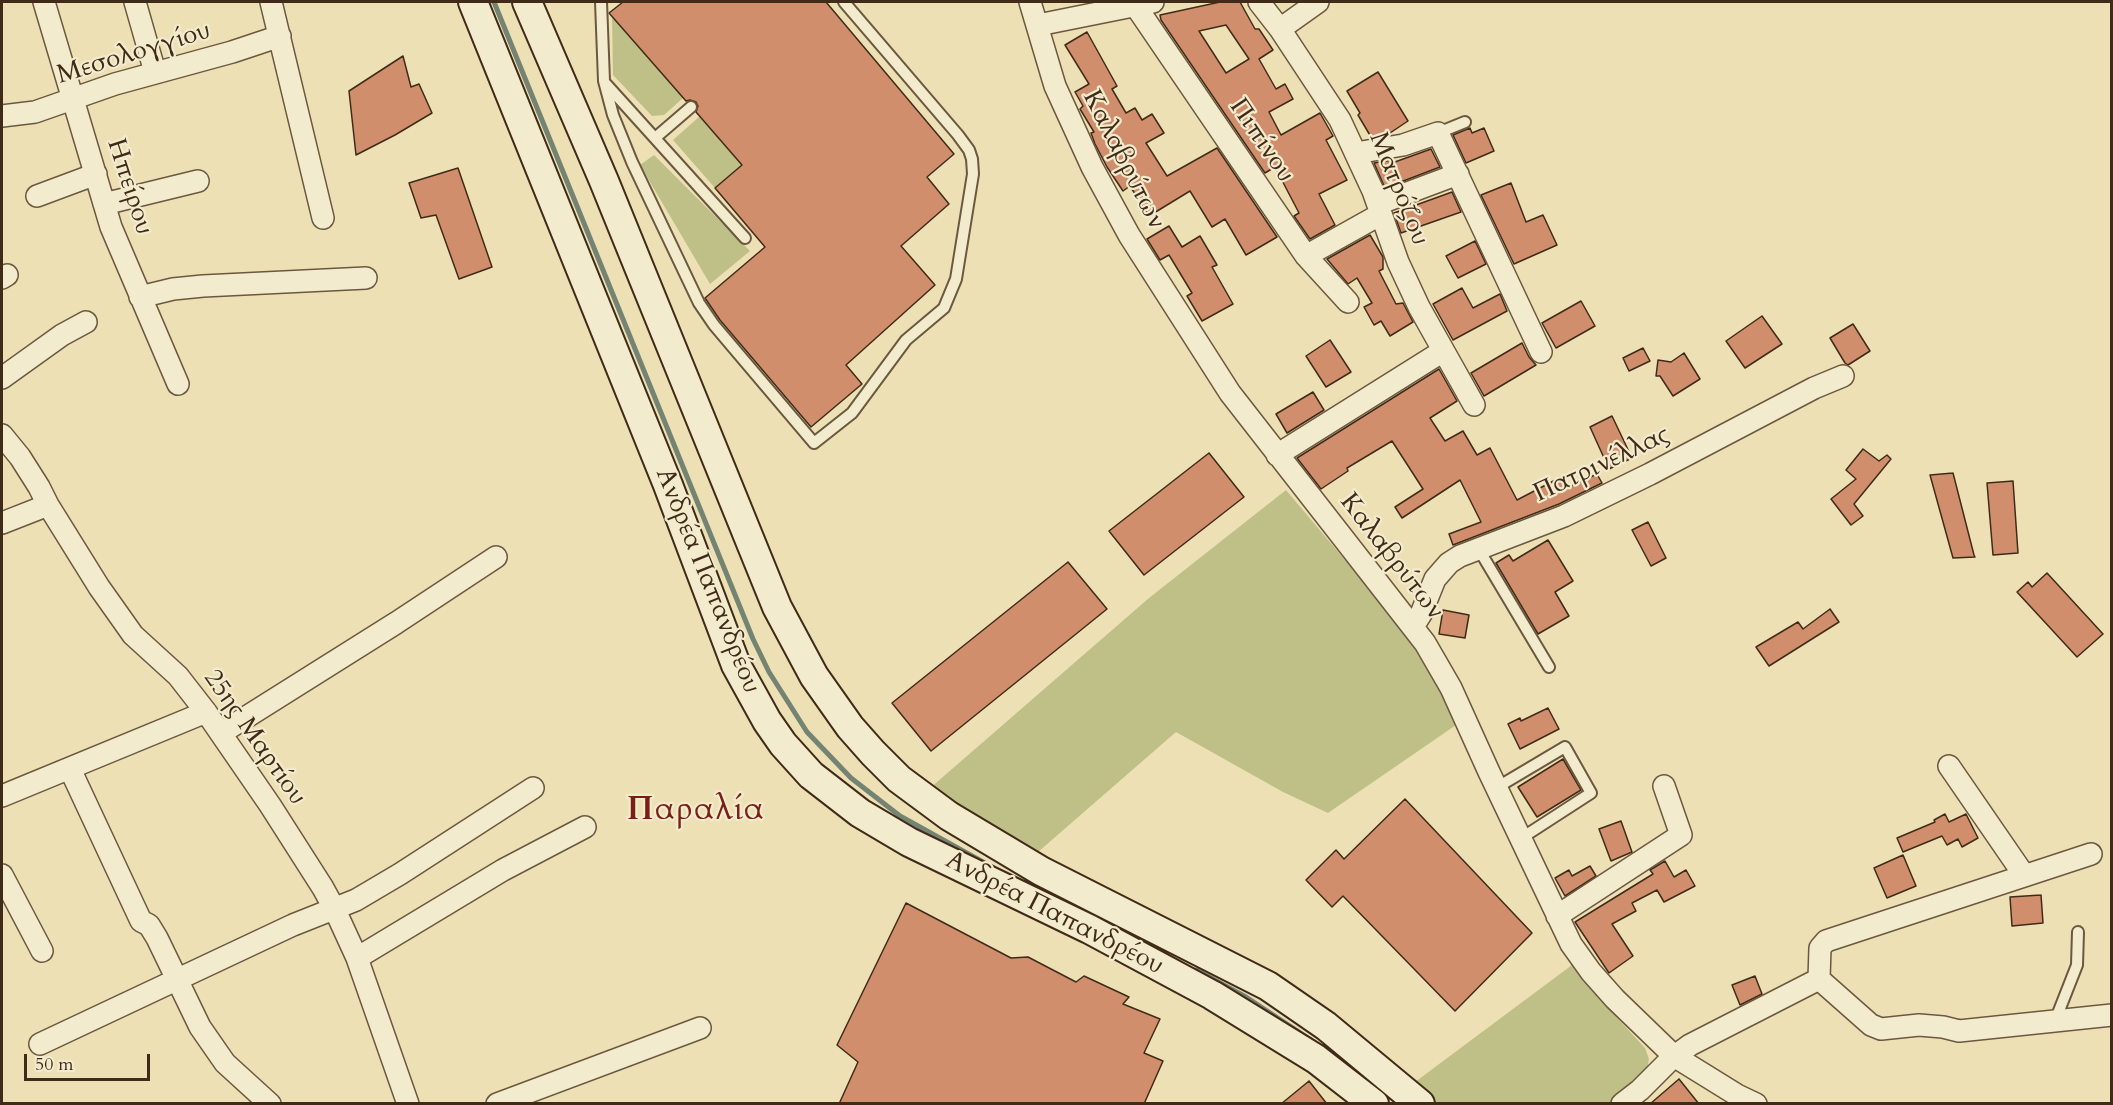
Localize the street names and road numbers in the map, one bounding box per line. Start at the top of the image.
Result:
street label: Μεσολογγίου [53,16,215,92]
street label: Καλαβρύτων [1075,85,1171,235]
street label: Πιπίνου [1222,93,1300,189]
street label: Ματρόζου [1361,128,1435,250]
street label: Ηπείρου [99,135,159,239]
street label: Πατρινέλλας [1529,420,1675,510]
street label: Ανδρέα Παπανδρέου [648,464,766,698]
street label: Καλαβρύτων [1332,488,1450,626]
street label: 25ης Μαρτίου [196,664,312,812]
street label: Ανδρέα Παπανδρέου [940,846,1168,982]

